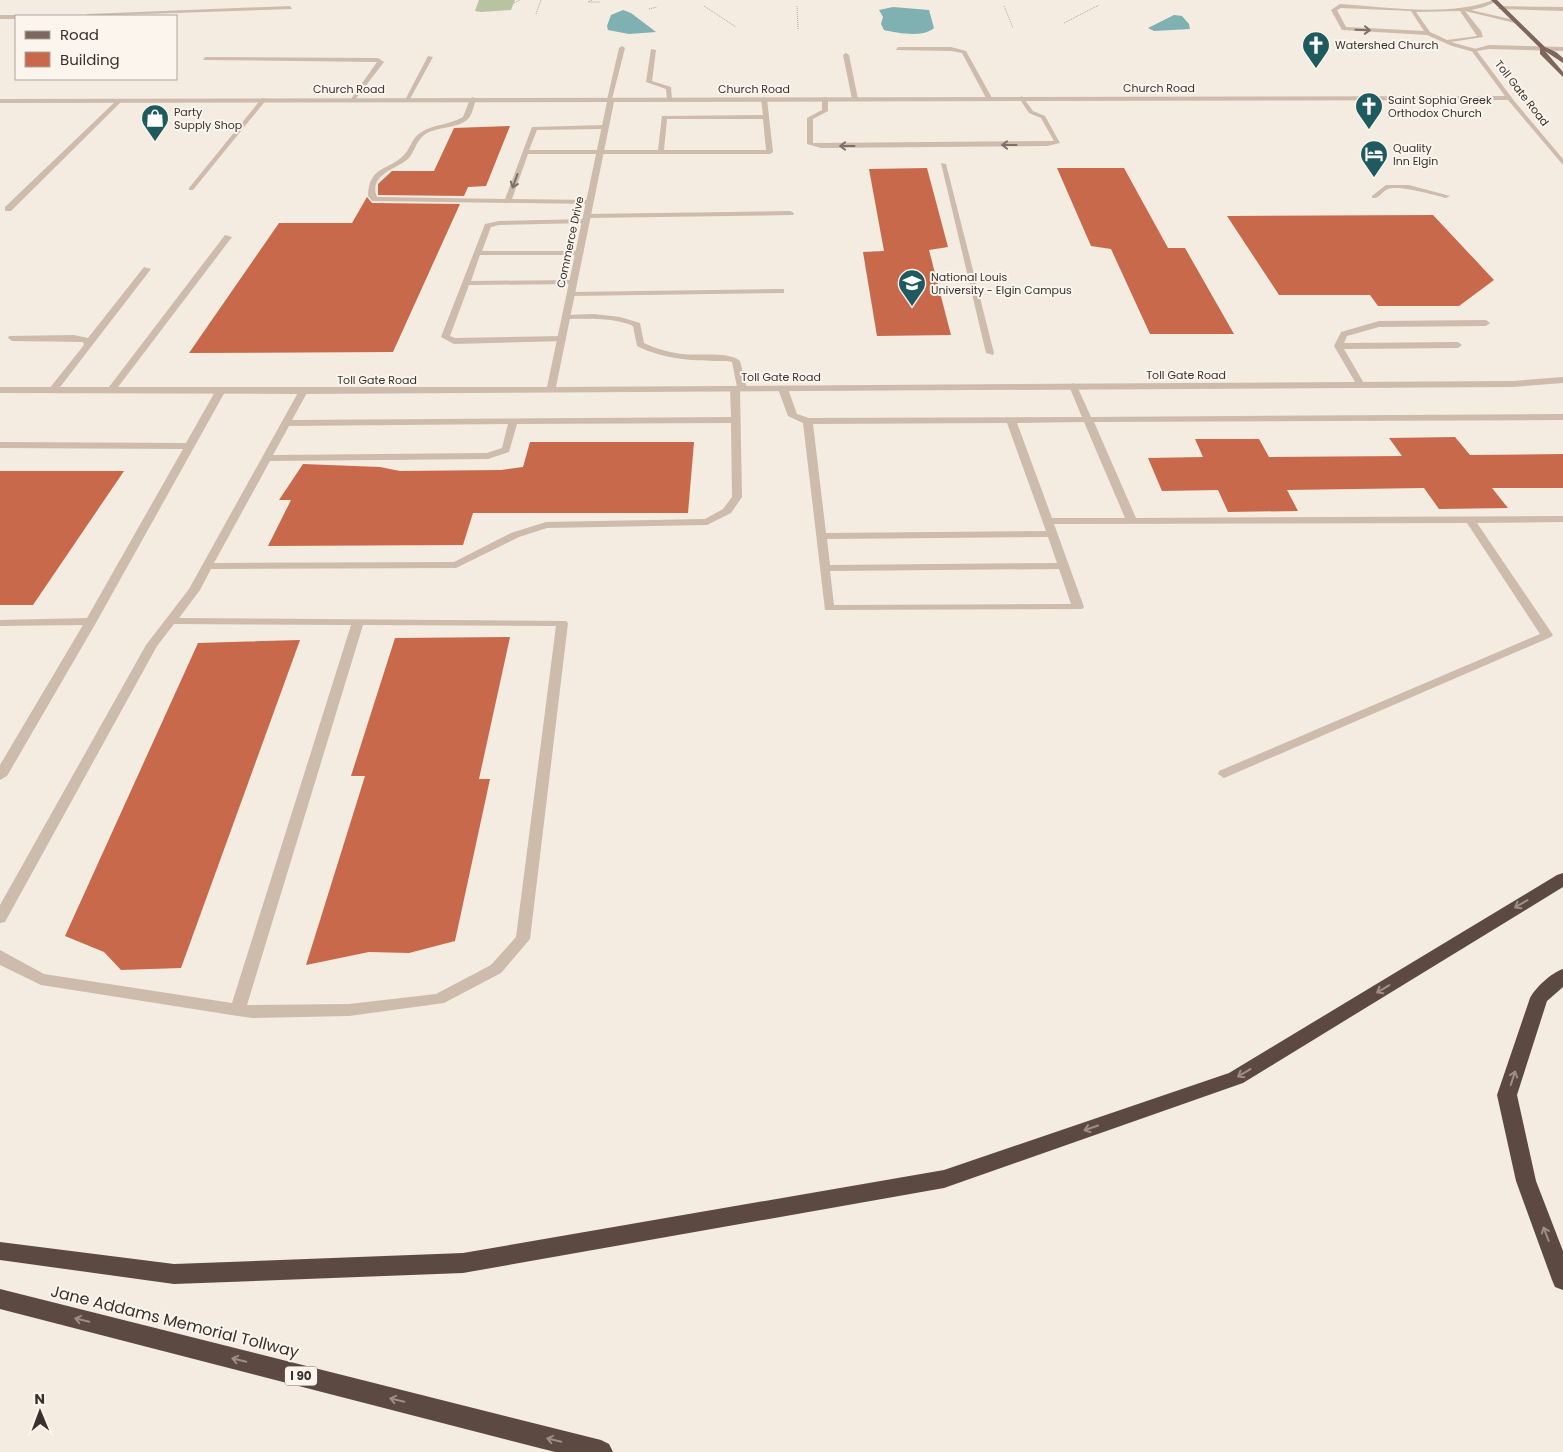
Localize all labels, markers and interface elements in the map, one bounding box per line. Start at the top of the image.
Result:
legend [15,15,178,80]
text: Road [60,24,99,45]
one-way arrow [1355,26,1371,35]
church icon: Watershed Church [1301,30,1331,69]
place label: Watershed Church [1335,37,1438,53]
text: Building [60,49,120,70]
street label: Toll Gate Road [1491,57,1553,129]
street label: Church Road [1123,80,1195,96]
street label: Church Road [313,81,385,97]
street label: Church Road [718,81,790,97]
church icon: Saint Sophia Greek Orthodox Church [1354,91,1384,130]
place label: Saint Sophia Greek Orthodox Church [1388,92,1492,121]
shop icon: Party Supply Shop [140,103,170,142]
place label: Party Supply Shop [174,104,242,133]
hotel icon: Quality Inn Elgin [1359,139,1389,178]
one-way arrow [1001,140,1018,150]
place label: Quality Inn Elgin [1393,140,1438,169]
one-way arrow [839,141,855,150]
one-way arrow [510,173,520,188]
street label: Commerce Drive [552,195,588,289]
school or university icon: National Louis University - Elgin Campus [897,268,927,307]
place label: National Louis University - Elgin Campus [931,269,1072,298]
street label: Toll Gate Road [1146,367,1226,383]
street label: Toll Gate Road [741,369,821,385]
street label: Toll Gate Road [337,372,417,388]
one-way arrow [1515,900,1529,910]
one-way arrow [1376,984,1390,994]
one-way arrow [1237,1069,1251,1079]
one-way arrow [1509,1071,1518,1086]
one-way arrow [1084,1124,1099,1133]
one-way arrow [1541,1227,1550,1242]
street label: Jane Addams Memorial Tollway [48,1279,301,1364]
one-way arrow [74,1315,90,1324]
one-way arrow [232,1355,248,1364]
road number: I 90 [285,1366,317,1385]
north arrow [15,1387,65,1437]
text: N [34,1389,45,1409]
one-way arrow [389,1395,405,1404]
one-way arrow [547,1435,563,1444]

